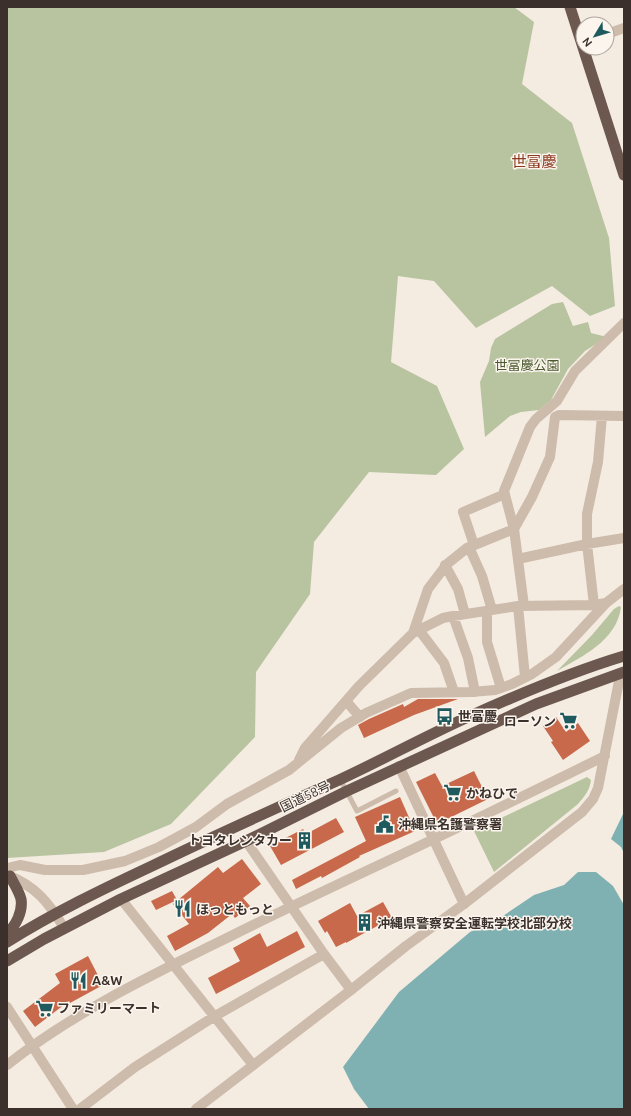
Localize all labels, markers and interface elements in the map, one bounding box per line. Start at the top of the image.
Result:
north arrow [575,16,615,56]
text: N [580,35,594,49]
district label: 世冨慶 [511,153,557,170]
park label: 世冨慶公園 [494,358,560,372]
bus stop icon: 世冨慶 [435,706,455,726]
place label: 世冨慶 [458,709,497,723]
supermarket icon: ローソン [559,711,579,731]
place label: ローソン [504,714,556,728]
street label: 国道58号 [278,778,332,814]
supermarket icon: かねひで [443,783,463,803]
place label: かねひで [466,786,518,800]
public building icon: 沖縄県名護警察署 [375,814,395,834]
place label: 沖縄県名護警察署 [398,817,502,831]
building icon: トヨタレンタカー [295,830,315,850]
place label: トヨタレンタカー [188,833,292,847]
restaurant icon: ほっともっと [173,899,193,919]
place label: ほっともっと [196,902,274,916]
building icon: 沖縄県警察安全運転学校北部分校 [354,913,374,933]
place label: 沖縄県警察安全運転学校北部分校 [377,916,572,930]
restaurant icon: A&W [69,970,89,990]
place label: A&W [92,973,122,987]
supermarket icon: ファミリーマート [34,998,54,1018]
place label: ファミリーマート [57,1001,161,1015]

